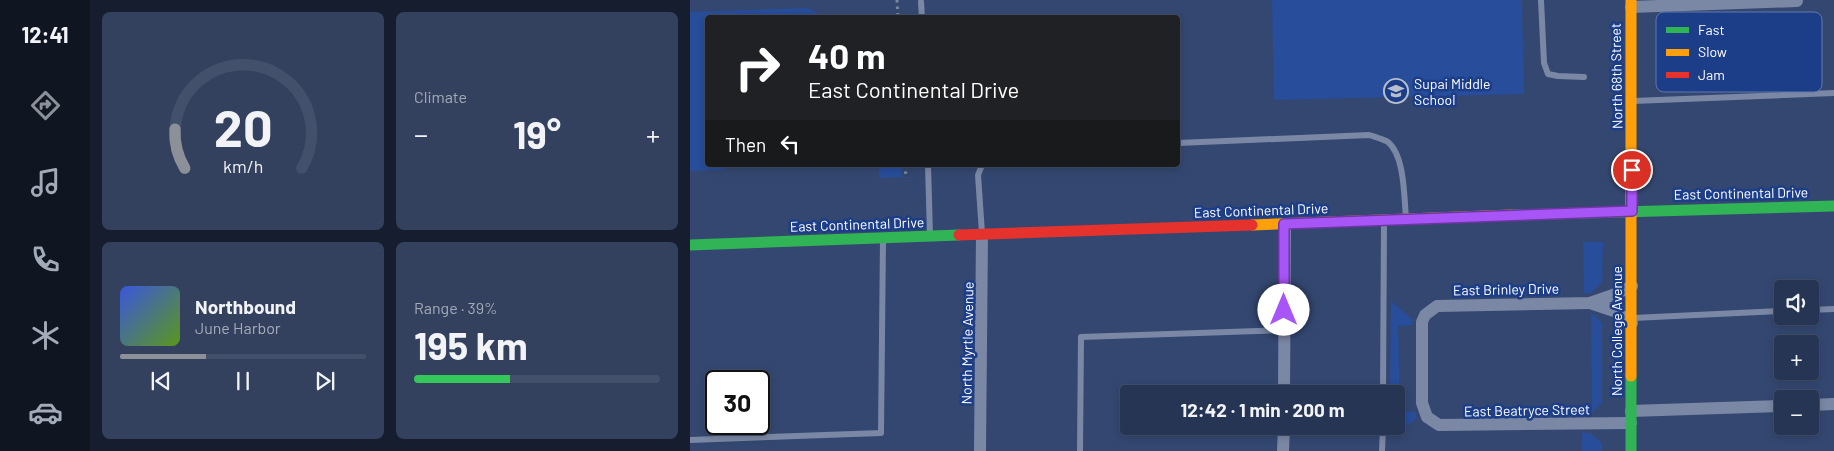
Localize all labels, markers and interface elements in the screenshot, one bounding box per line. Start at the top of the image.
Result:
legend [1656,12,1822,92]
text: 12:41 [21,21,69,47]
text: Fast [1698,21,1724,38]
street label: North 68th Street [1607,23,1625,129]
text: 40 m [808,34,885,76]
icon: right [725,35,790,100]
text: Slow [1698,43,1727,60]
text: Jam [1698,66,1725,83]
place label: Supai Middle School [1414,75,1490,108]
text: East Continental Drive [808,76,1019,102]
school or university icon: Supai Middle School [1383,78,1409,104]
text: Climate [414,87,467,106]
icon: directions [28,88,63,123]
text: 20 [214,95,272,157]
text: 19° [513,111,561,157]
text: − [414,117,428,151]
text: + [646,117,660,151]
icon: left [776,130,804,158]
text: Then [725,133,766,156]
pin [1611,149,1653,191]
text: km/h [223,155,263,177]
icon: arrive [1618,156,1646,184]
icon: music [28,165,63,200]
street label: East Continental Drive [1674,183,1808,203]
street label: East Continental Drive [1194,199,1328,221]
street label: East Continental Drive [790,213,924,235]
icon: phone [28,242,63,277]
street label: North College Avenue [1608,266,1625,396]
street label: East Brinley Drive [1453,280,1559,298]
map controls [1774,280,1819,435]
button: sound [1774,280,1819,325]
street label: North Myrtle Avenue [957,282,977,404]
position arrow [1257,283,1309,335]
text: Northbound [195,295,296,318]
text: Range · 39% [414,298,498,317]
icon: climate [28,318,63,353]
text: June Harbor [195,318,281,337]
text: 195 km [414,322,528,368]
button: + [1774,335,1819,380]
icon: previous [147,367,175,395]
icon: pause [229,367,257,395]
icon: next [311,367,339,395]
speed limit sign: 30 [705,370,770,435]
button: − [1774,390,1819,435]
icon: car [28,395,63,430]
text: 12:42 · 1 min · 200 m [1180,398,1345,421]
street label: East Beatryce Street [1464,400,1590,420]

